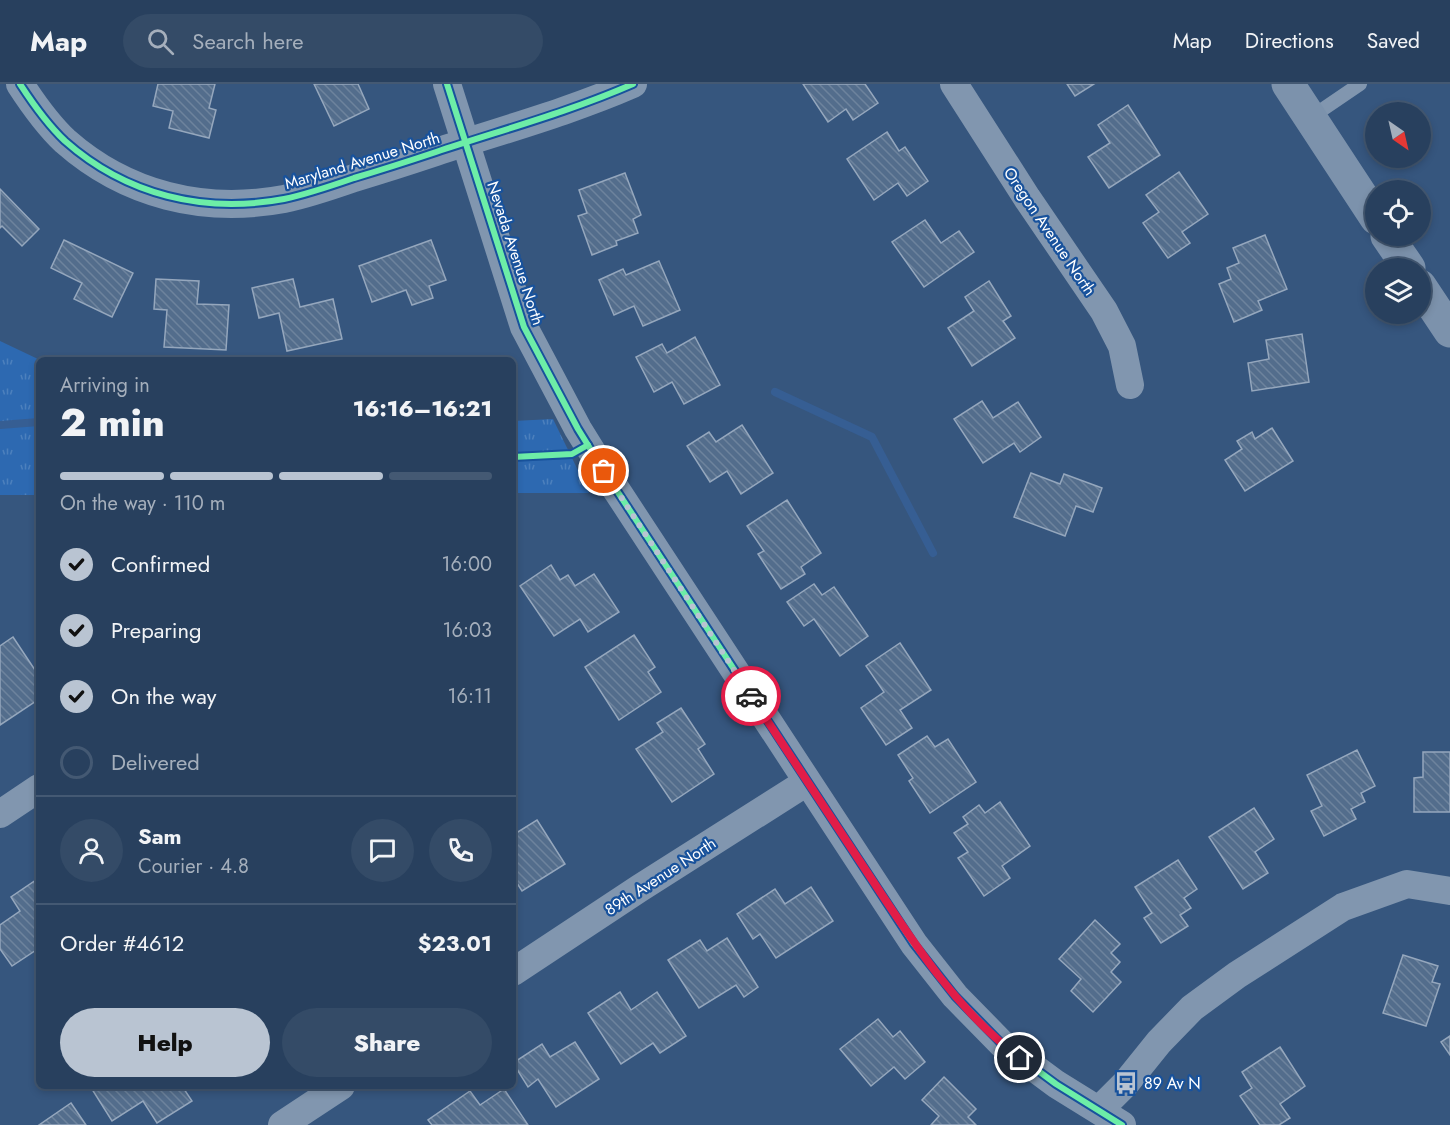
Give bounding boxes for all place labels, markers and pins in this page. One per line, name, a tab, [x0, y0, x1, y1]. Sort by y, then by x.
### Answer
pin	[578, 445, 629, 496]
pin	[994, 1032, 1045, 1083]
bus stop icon: 89 Av N	[1113, 1070, 1139, 1096]
place label: 89 Av N	[1144, 1072, 1201, 1095]

